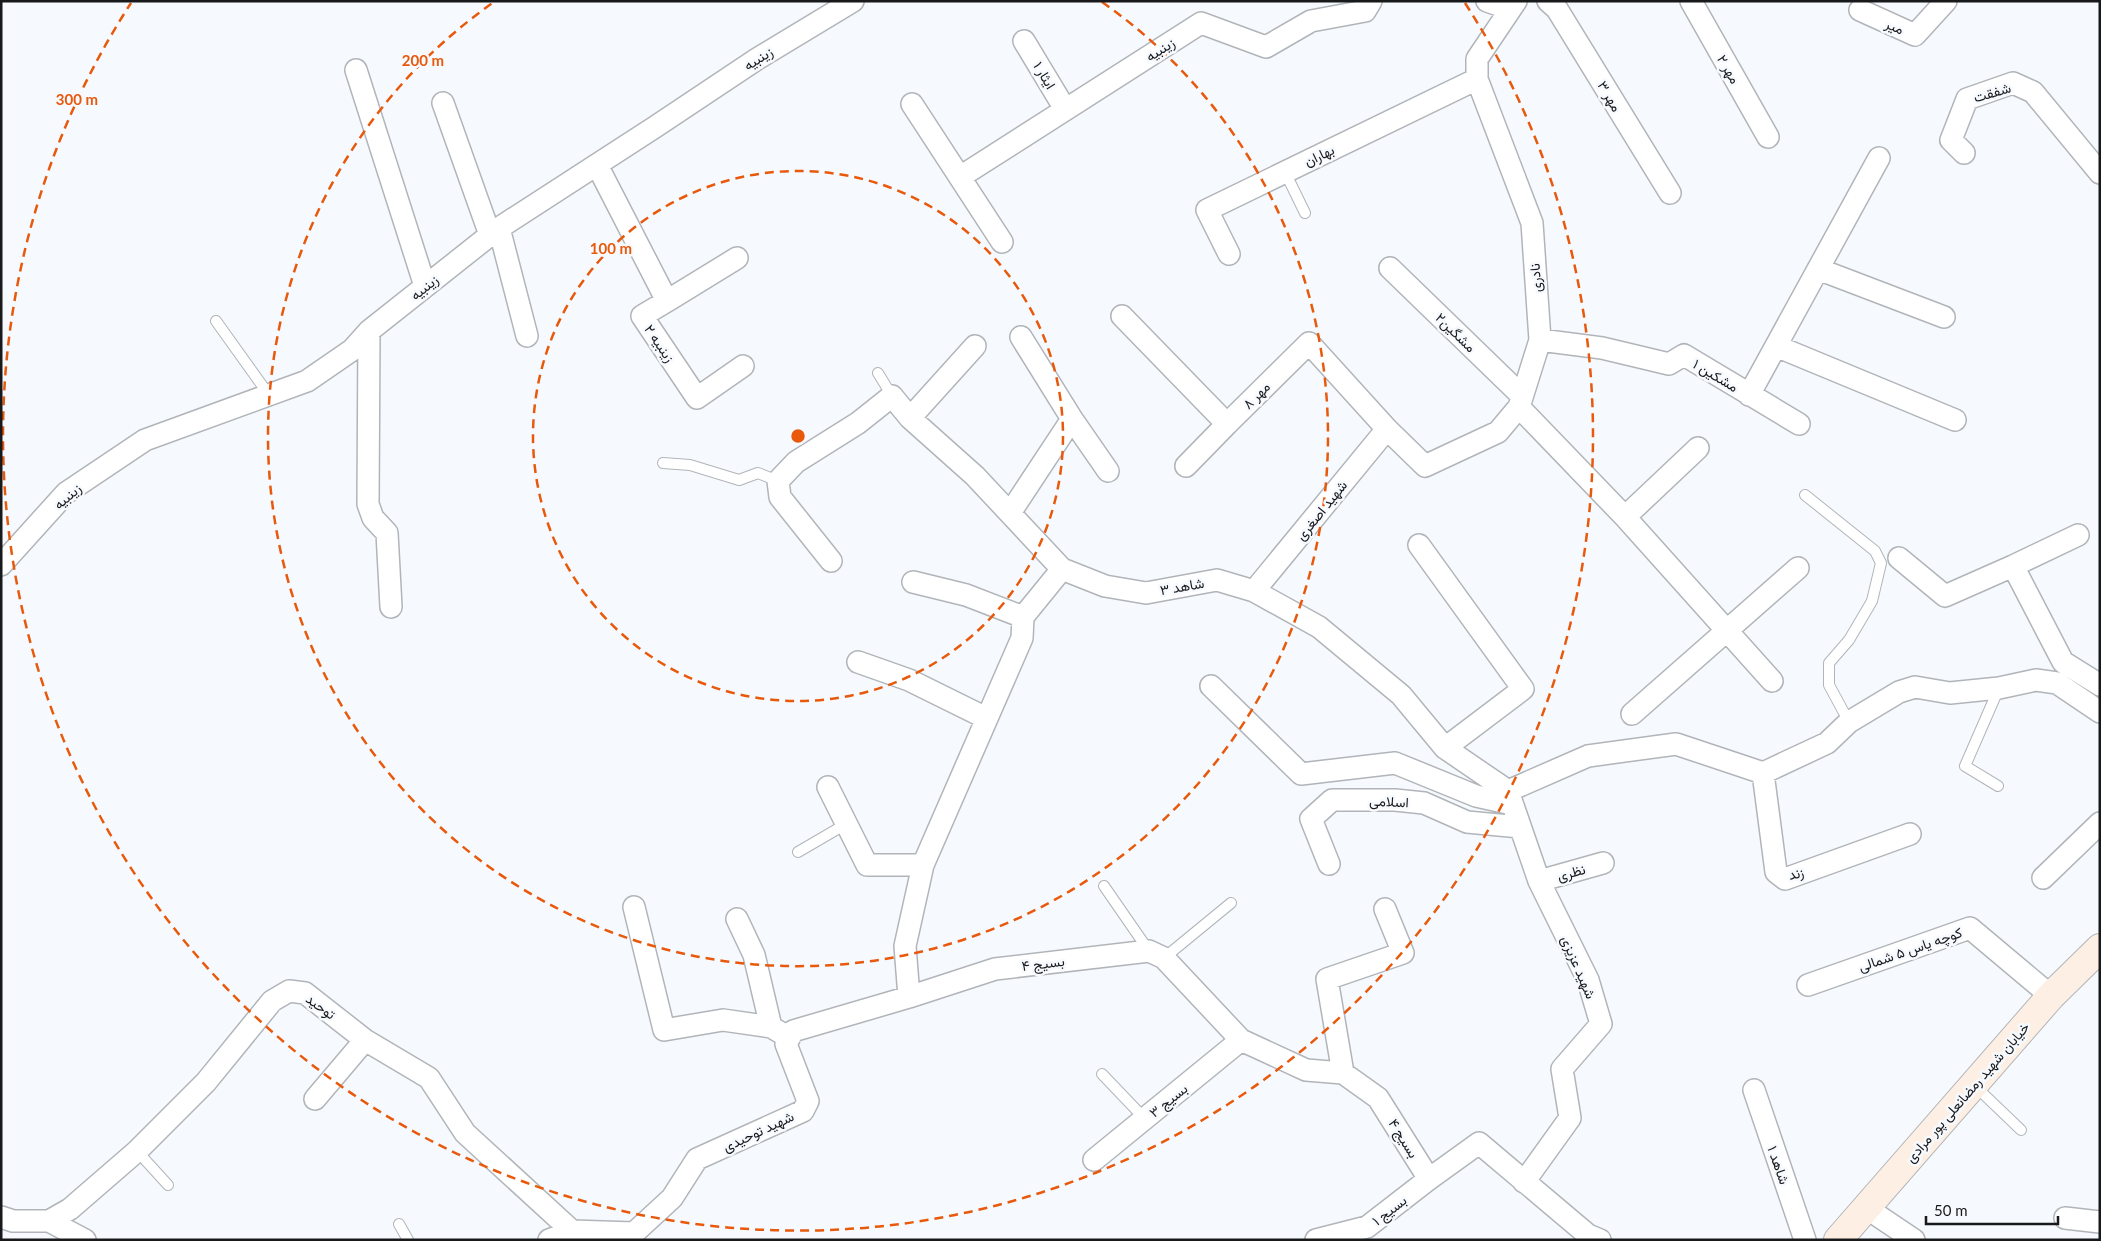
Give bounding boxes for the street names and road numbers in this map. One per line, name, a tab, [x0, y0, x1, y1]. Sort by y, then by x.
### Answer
street label: میر	[1882, 14, 1907, 38]
street label: زینبیه	[1142, 33, 1178, 65]
street label: زینبیه	[740, 42, 776, 74]
street label: مهر ۲	[1713, 51, 1744, 87]
street label: ایثار ۱	[1029, 58, 1060, 92]
street label: مهر ۳	[1593, 78, 1626, 115]
street label: شفقت	[1971, 79, 2013, 105]
street label: بهاران	[1301, 140, 1337, 170]
street label: نادری	[1526, 263, 1545, 293]
street label: زینبیه	[407, 270, 442, 304]
street label: مشگین۲	[1432, 309, 1480, 356]
street label: زینبیه ۲	[640, 321, 679, 366]
street label: مشکین ۱	[1690, 355, 1742, 396]
street label: مهر ۸	[1239, 378, 1274, 413]
street label: شهید اصغری	[1292, 477, 1351, 544]
street label: زینبیه	[50, 479, 85, 513]
street label: شاهد ۳	[1159, 574, 1205, 598]
street label: اسلامی	[1369, 791, 1409, 812]
street label: نظری	[1555, 860, 1587, 885]
street label: زند	[1787, 863, 1806, 884]
street label: کوچه یاس ۵ شمالی	[1856, 923, 1965, 977]
street label: شهید عزیزی	[1557, 933, 1600, 1002]
street label: بسیج ۴	[1021, 952, 1066, 977]
street label: توحید	[302, 990, 339, 1023]
street label: خیابان شهید رمضانعلی پور مرادی	[1901, 1018, 2034, 1167]
street label: بسیج ۳	[1145, 1079, 1192, 1123]
street label: شهید توحیدی	[720, 1107, 797, 1156]
street label: بسیج ۴	[1383, 1115, 1423, 1162]
street label: شاهد ۱	[1765, 1144, 1793, 1186]
street label: بسیج ۱	[1368, 1191, 1411, 1231]

